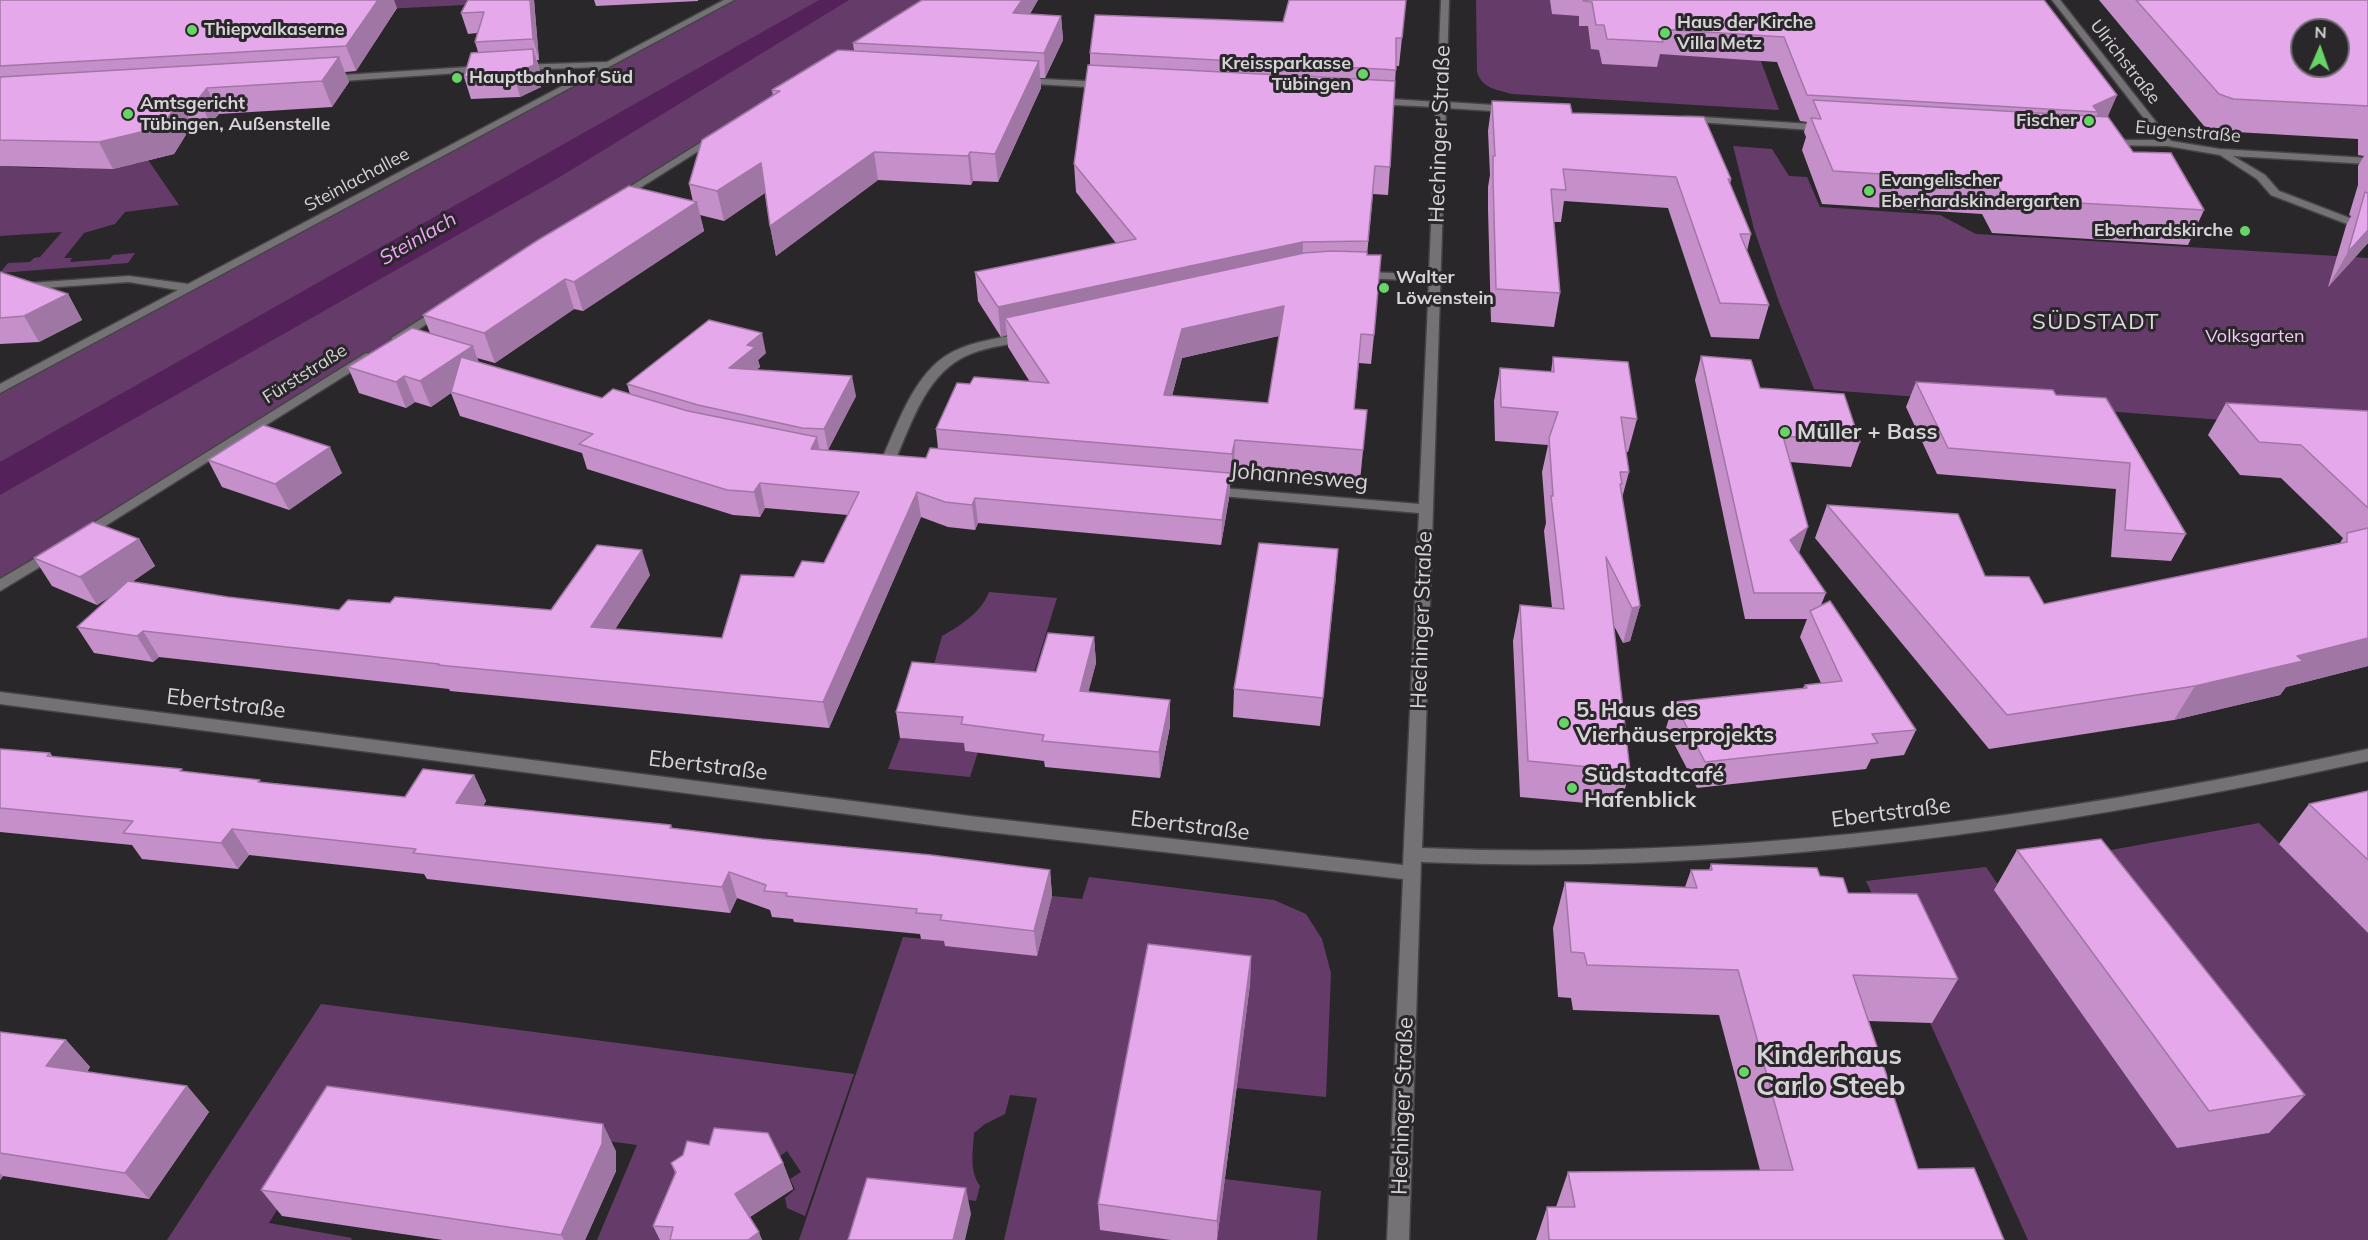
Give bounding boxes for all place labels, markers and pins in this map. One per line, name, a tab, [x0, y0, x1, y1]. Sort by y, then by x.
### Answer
place label: Haus der Kirche Villa Metz	[1677, 12, 1813, 54]
place label: Thiepvalkaserne	[204, 19, 345, 41]
marker: Thiepvalkaserne	[185, 23, 199, 37]
marker: Haus der Kirche Villa Metz	[1658, 26, 1672, 40]
place label: Kreissparkasse Tübingen	[1221, 53, 1351, 96]
place label: Hauptbahnhof Süd	[469, 67, 633, 89]
marker: Kreissparkasse Tübingen	[1356, 67, 1370, 81]
marker: Hauptbahnhof Süd	[450, 71, 464, 85]
place label: Amtsgericht Tübingen, Außenstelle	[140, 93, 330, 136]
marker: Amtsgericht Tübingen, Außenstelle	[121, 107, 135, 121]
place label: Fischer	[2016, 110, 2077, 132]
marker: Fischer	[2082, 114, 2096, 128]
place label: Evangelischer Eberhardskindergarten	[1881, 170, 2080, 213]
marker: Evangelischer Eberhardskindergarten	[1862, 184, 1876, 198]
place label: Eberhardskirche	[2094, 220, 2233, 242]
marker: Eberhardskirche	[2238, 224, 2252, 238]
place label: Walter Löwenstein	[1396, 267, 1494, 310]
marker: Walter Löwenstein	[1377, 281, 1391, 295]
place label: Müller + Bass	[1797, 419, 1938, 445]
marker: Müller + Bass	[1778, 425, 1792, 439]
place label: 5. Haus des Vierhäuserprojekts	[1576, 697, 1774, 748]
marker: 5. Haus des Vierhäuserprojekts	[1557, 716, 1571, 730]
place label: Südstadtcafé Hafenblick	[1584, 762, 1724, 813]
marker: Südstadtcafé Hafenblick	[1565, 781, 1579, 795]
place label: Kinderhaus Carlo Steeb	[1756, 1040, 1905, 1103]
marker: Kinderhaus Carlo Steeb	[1737, 1065, 1751, 1079]

